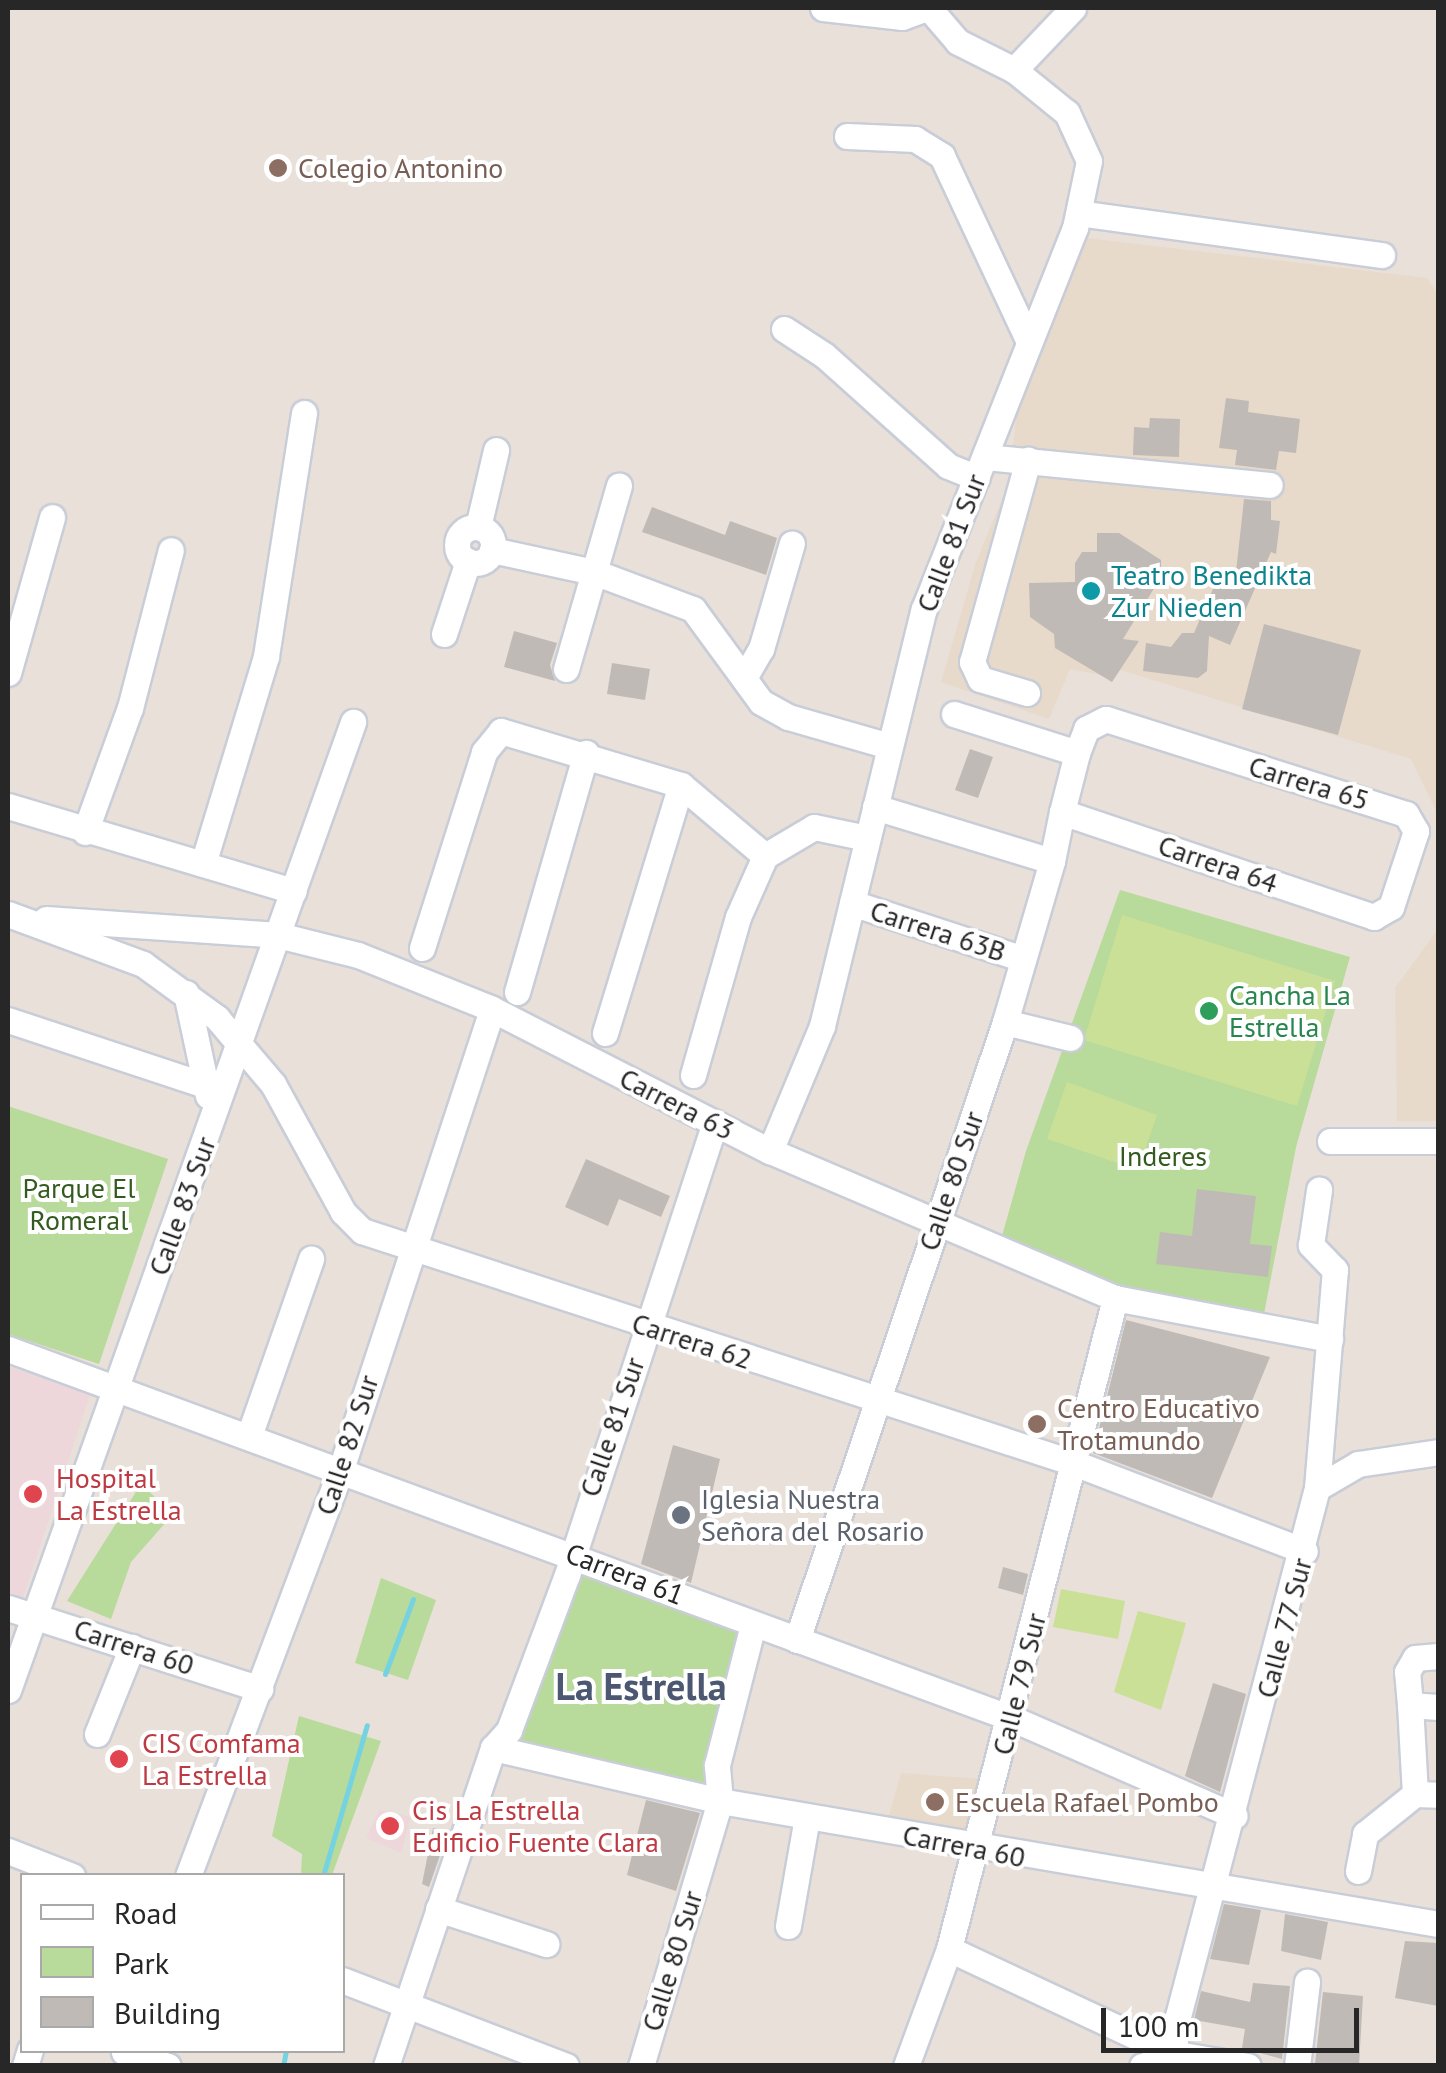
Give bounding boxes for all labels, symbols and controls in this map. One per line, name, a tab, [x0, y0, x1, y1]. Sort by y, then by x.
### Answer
place label: Colegio Antonino	[298, 151, 504, 185]
marker: Colegio Antonino	[267, 157, 289, 179]
street label: Calle 81 Sur	[909, 469, 993, 617]
place label: Teatro Benedikta Zur Nieden	[1111, 558, 1312, 624]
marker: Teatro Benedikta Zur Nieden	[1080, 580, 1102, 602]
street label: Carrera 65	[1245, 749, 1373, 817]
street label: Carrera 64	[1154, 828, 1282, 900]
street label: Carrera 63B	[866, 893, 1010, 969]
place label: Cancha La Estrella	[1229, 978, 1351, 1044]
marker: Cancha La Estrella	[1198, 1000, 1220, 1022]
street label: Carrera 63	[614, 1061, 740, 1147]
street label: Calle 80 Sur	[912, 1107, 990, 1255]
street label: Calle 83 Sur	[141, 1132, 223, 1280]
park label: Inderes	[1119, 1139, 1207, 1173]
park label: Parque El Romeral	[22, 1171, 136, 1237]
street label: Carrera 62	[628, 1306, 756, 1376]
street label: Calle 81 Sur	[573, 1353, 651, 1501]
street label: Calle 82 Sur	[309, 1371, 385, 1519]
place label: Centro Educativo Trotamundo	[1057, 1391, 1260, 1457]
marker: Centro Educativo Trotamundo	[1026, 1413, 1048, 1435]
place label: Hospital La Estrella	[56, 1461, 182, 1527]
marker: Hospital La Estrella	[20, 1481, 46, 1507]
place label: Iglesia Nuestra Señora del Rosario	[701, 1482, 924, 1548]
marker: Iglesia Nuestra Señora del Rosario	[670, 1504, 692, 1526]
street label: Carrera 61	[561, 1536, 689, 1612]
street label: Calle 77 Sur	[1249, 1554, 1319, 1702]
street label: Calle 79 Sur	[985, 1610, 1053, 1758]
street label: Carrera 60	[70, 1612, 198, 1682]
district label: La Estrella	[556, 1663, 726, 1709]
place label: CIS Comfama La Estrella	[142, 1726, 301, 1792]
marker: CIS Comfama La Estrella	[106, 1746, 132, 1772]
place label: Escuela Rafael Pombo	[955, 1785, 1219, 1819]
marker: Escuela Rafael Pombo	[924, 1791, 946, 1813]
place label: Cis La Estrella Edificio Fuente Clara	[412, 1793, 659, 1859]
marker: Cis La Estrella Edificio Fuente Clara	[377, 1813, 403, 1839]
street label: Carrera 60	[900, 1818, 1028, 1874]
legend	[20, 1873, 345, 2053]
street label: Calle 80 Sur	[635, 1887, 709, 2035]
text: Road	[114, 1893, 178, 1932]
text: Park	[114, 1943, 169, 1982]
scale bar	[1106, 1988, 1364, 2050]
text: Building	[114, 1993, 221, 2032]
text: 100 m	[1118, 2006, 1199, 2045]

